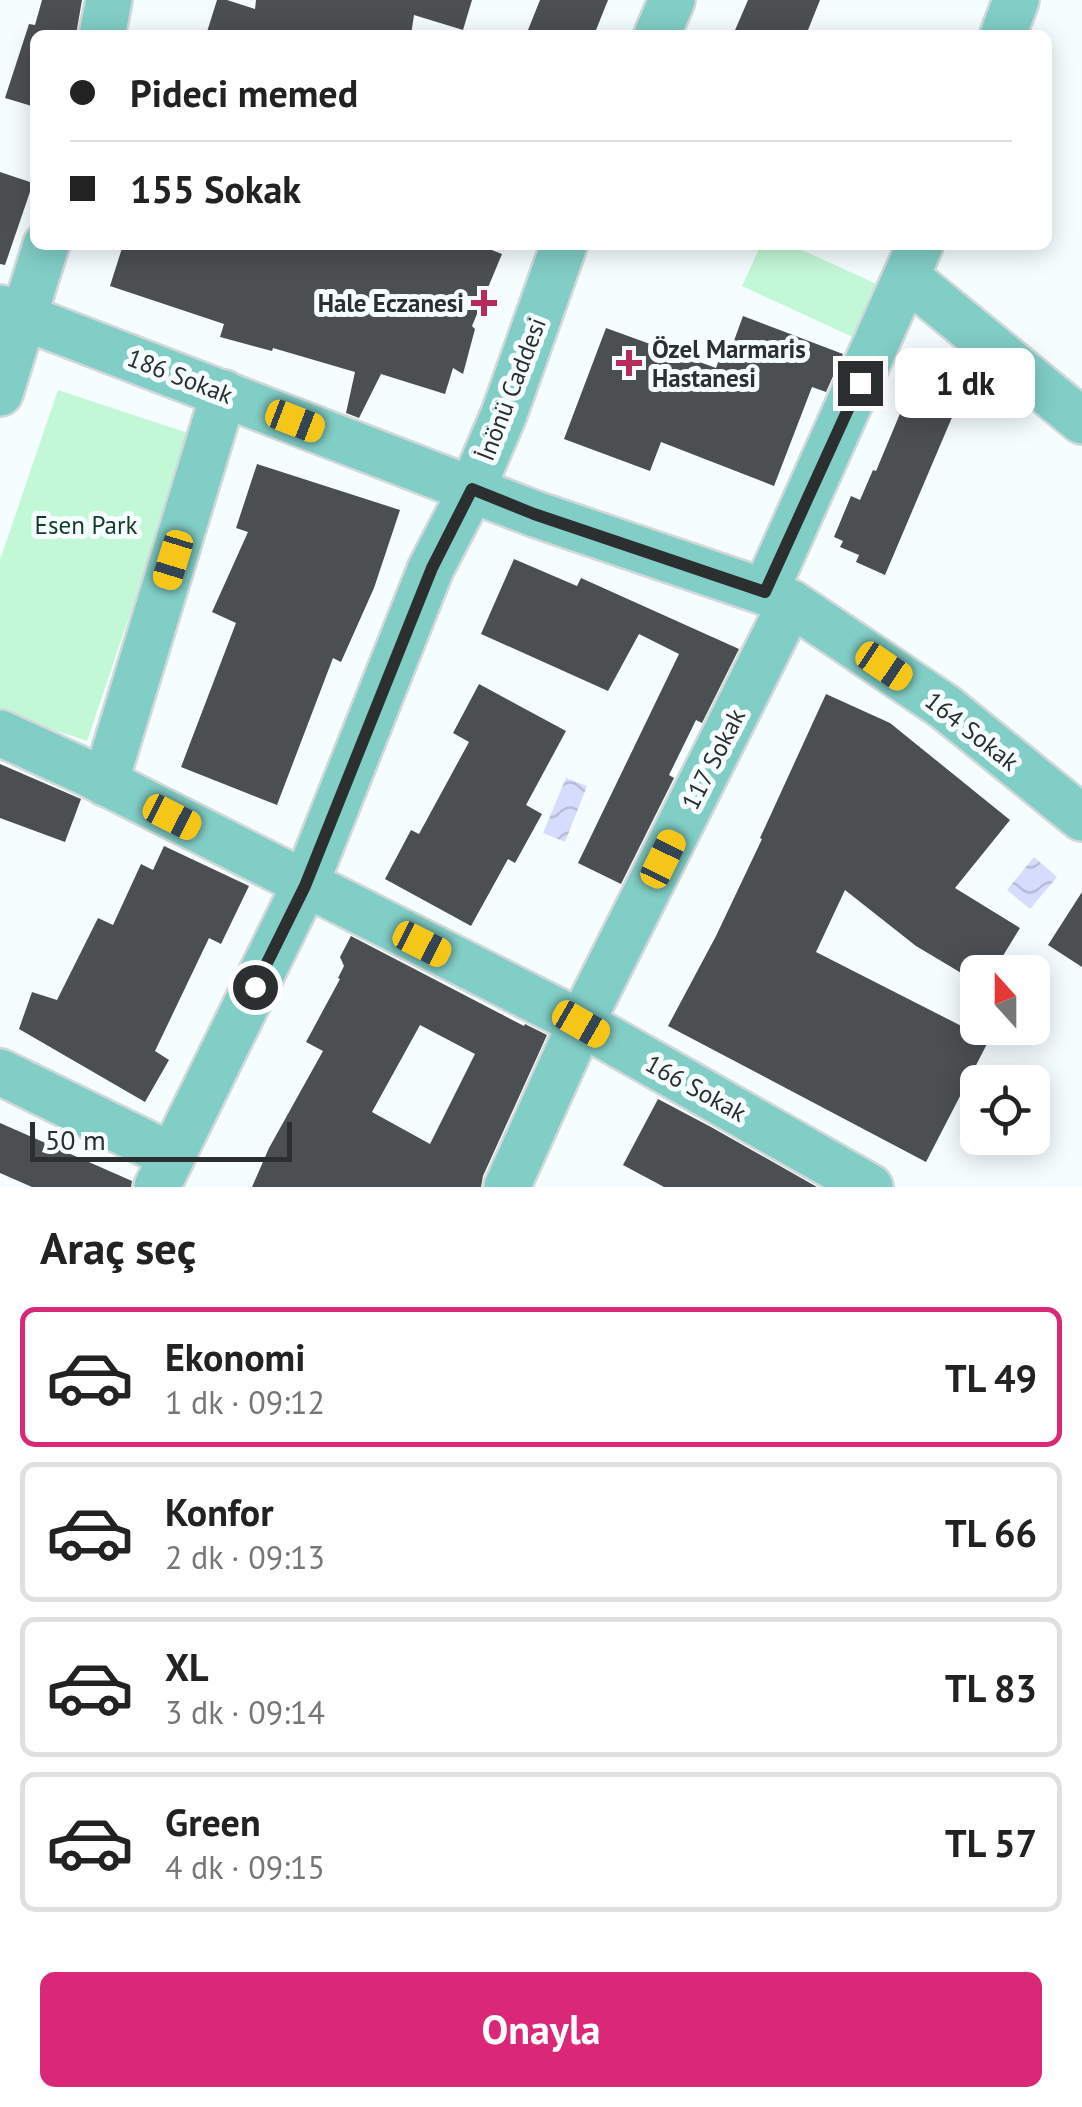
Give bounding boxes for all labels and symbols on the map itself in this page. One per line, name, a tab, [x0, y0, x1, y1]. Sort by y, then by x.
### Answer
place label: Hale Eczanesi	[318, 287, 464, 319]
marker: Hale Eczanesi	[473, 292, 495, 314]
street label: İnönü Caddesi	[469, 313, 553, 465]
place label: Özel Marmaris Hastanesi	[652, 333, 806, 394]
street label: 186 Sokak	[123, 341, 237, 411]
callout: 1 dk	[895, 348, 1035, 418]
marker: Özel Marmaris Hastanesi	[616, 350, 642, 376]
route end	[838, 361, 883, 406]
car	[262, 396, 328, 446]
park label: Esen Park	[35, 509, 137, 541]
car	[150, 527, 196, 593]
car	[851, 637, 917, 695]
street label: 164 Sokak	[919, 684, 1025, 778]
street label: 117 Sokak	[674, 703, 752, 815]
car	[138, 790, 206, 844]
car	[636, 825, 690, 893]
car	[388, 917, 456, 971]
north arrow	[960, 955, 1050, 1045]
route start	[233, 965, 278, 1010]
car	[548, 996, 614, 1052]
street label: 166 Sokak	[640, 1047, 752, 1129]
scale bar	[30, 1117, 292, 1162]

